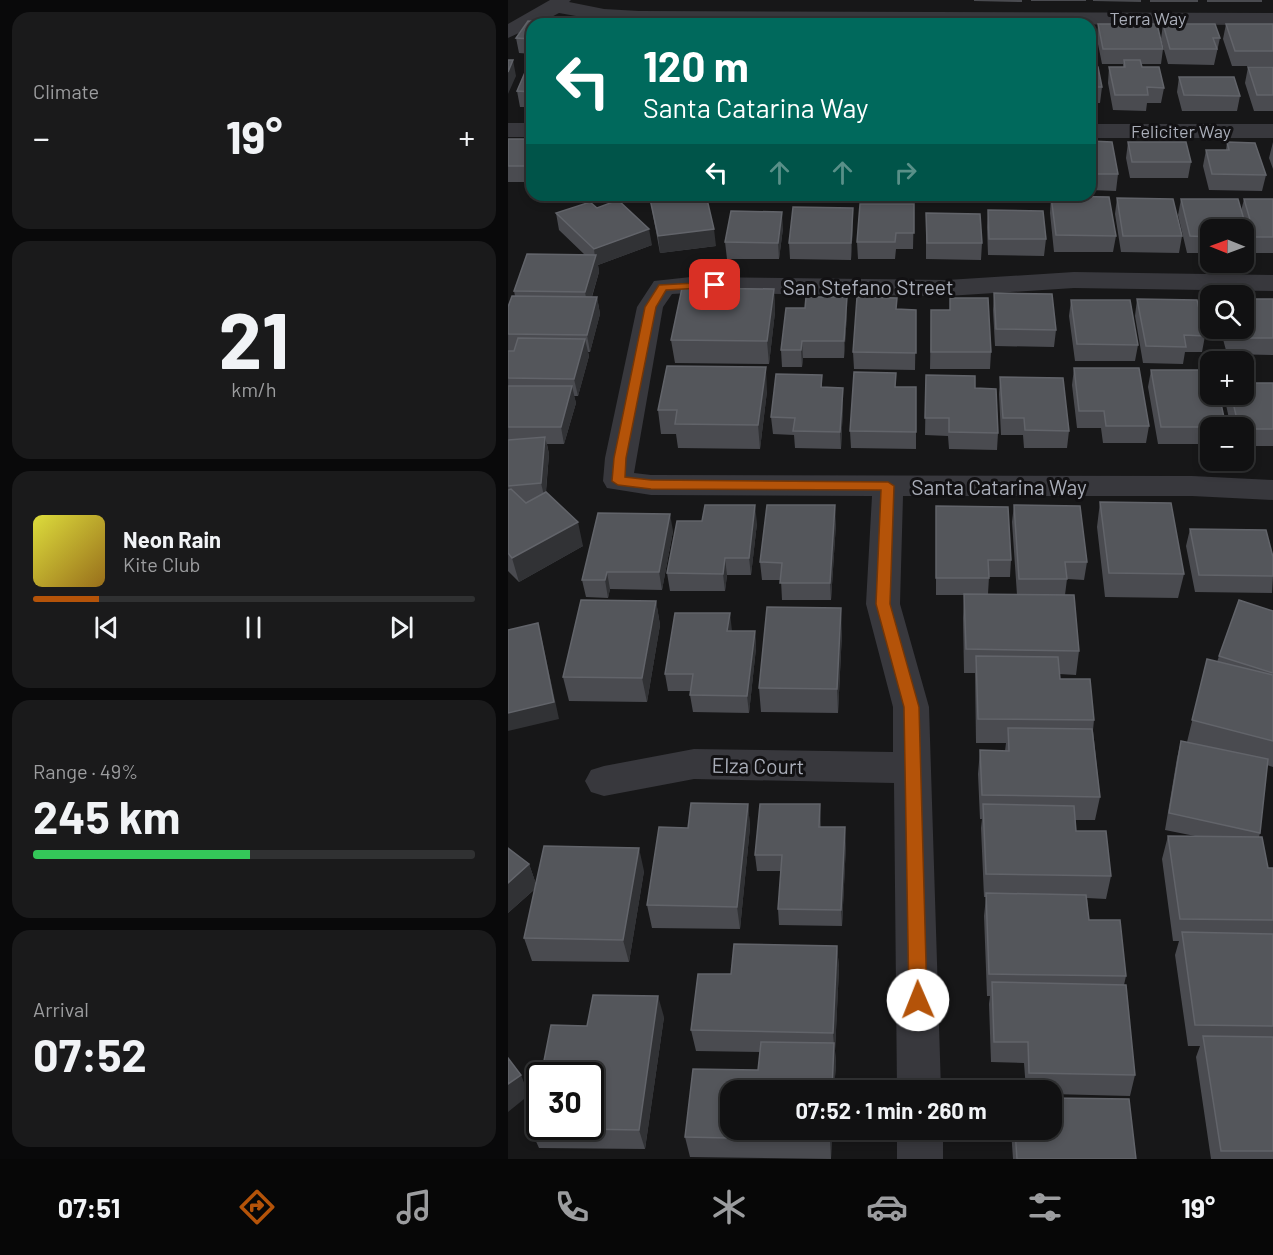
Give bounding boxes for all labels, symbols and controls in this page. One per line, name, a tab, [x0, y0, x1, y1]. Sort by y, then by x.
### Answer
street label: Terra Way	[1110, 7, 1186, 29]
text: 120 m	[643, 40, 749, 90]
icon: left	[544, 42, 622, 120]
text: Climate	[33, 79, 99, 103]
text: Santa Catarina Way	[643, 91, 869, 123]
text: 19°	[226, 109, 282, 163]
text: −	[33, 117, 50, 157]
text: +	[459, 117, 475, 157]
street label: Feliciter Way	[1131, 120, 1231, 142]
icon: left	[700, 156, 733, 189]
icon: ahead	[763, 156, 796, 189]
icon: ahead	[826, 156, 859, 189]
icon: right	[889, 156, 922, 189]
north arrow	[1200, 219, 1254, 273]
map controls	[1200, 219, 1254, 471]
pin	[689, 259, 740, 310]
icon: arrive	[698, 268, 731, 301]
street label: San Stefano Street	[782, 274, 954, 299]
button: search	[1200, 285, 1254, 339]
text: 21	[219, 291, 289, 385]
button: +	[1200, 351, 1254, 405]
text: km/h	[231, 377, 277, 401]
button: −	[1200, 417, 1254, 471]
street label: Santa Catarina Way	[911, 474, 1087, 499]
text: Neon Rain	[123, 526, 221, 552]
text: Kite Club	[123, 552, 200, 576]
icon: previous	[90, 611, 123, 644]
icon: pause	[237, 611, 270, 644]
icon: next	[385, 611, 418, 644]
street label: Elza Court	[711, 752, 805, 778]
text: Range · 49%	[33, 759, 138, 783]
text: 245 km	[33, 789, 180, 843]
position arrow	[886, 968, 950, 1032]
text: Arrival	[33, 997, 89, 1021]
text: 07:52	[33, 1027, 147, 1081]
speed limit sign: 30	[526, 1062, 604, 1140]
text: 07:52 · 1 min · 260 m	[795, 1097, 987, 1123]
icon: directions	[236, 1186, 278, 1228]
icon: music	[393, 1186, 435, 1228]
icon: phone	[551, 1186, 593, 1228]
icon: climate	[708, 1186, 750, 1228]
icon: car	[866, 1186, 908, 1228]
icon: filters	[1024, 1186, 1066, 1228]
text: 07:51	[58, 1191, 120, 1223]
text: 19°	[1181, 1191, 1215, 1223]

